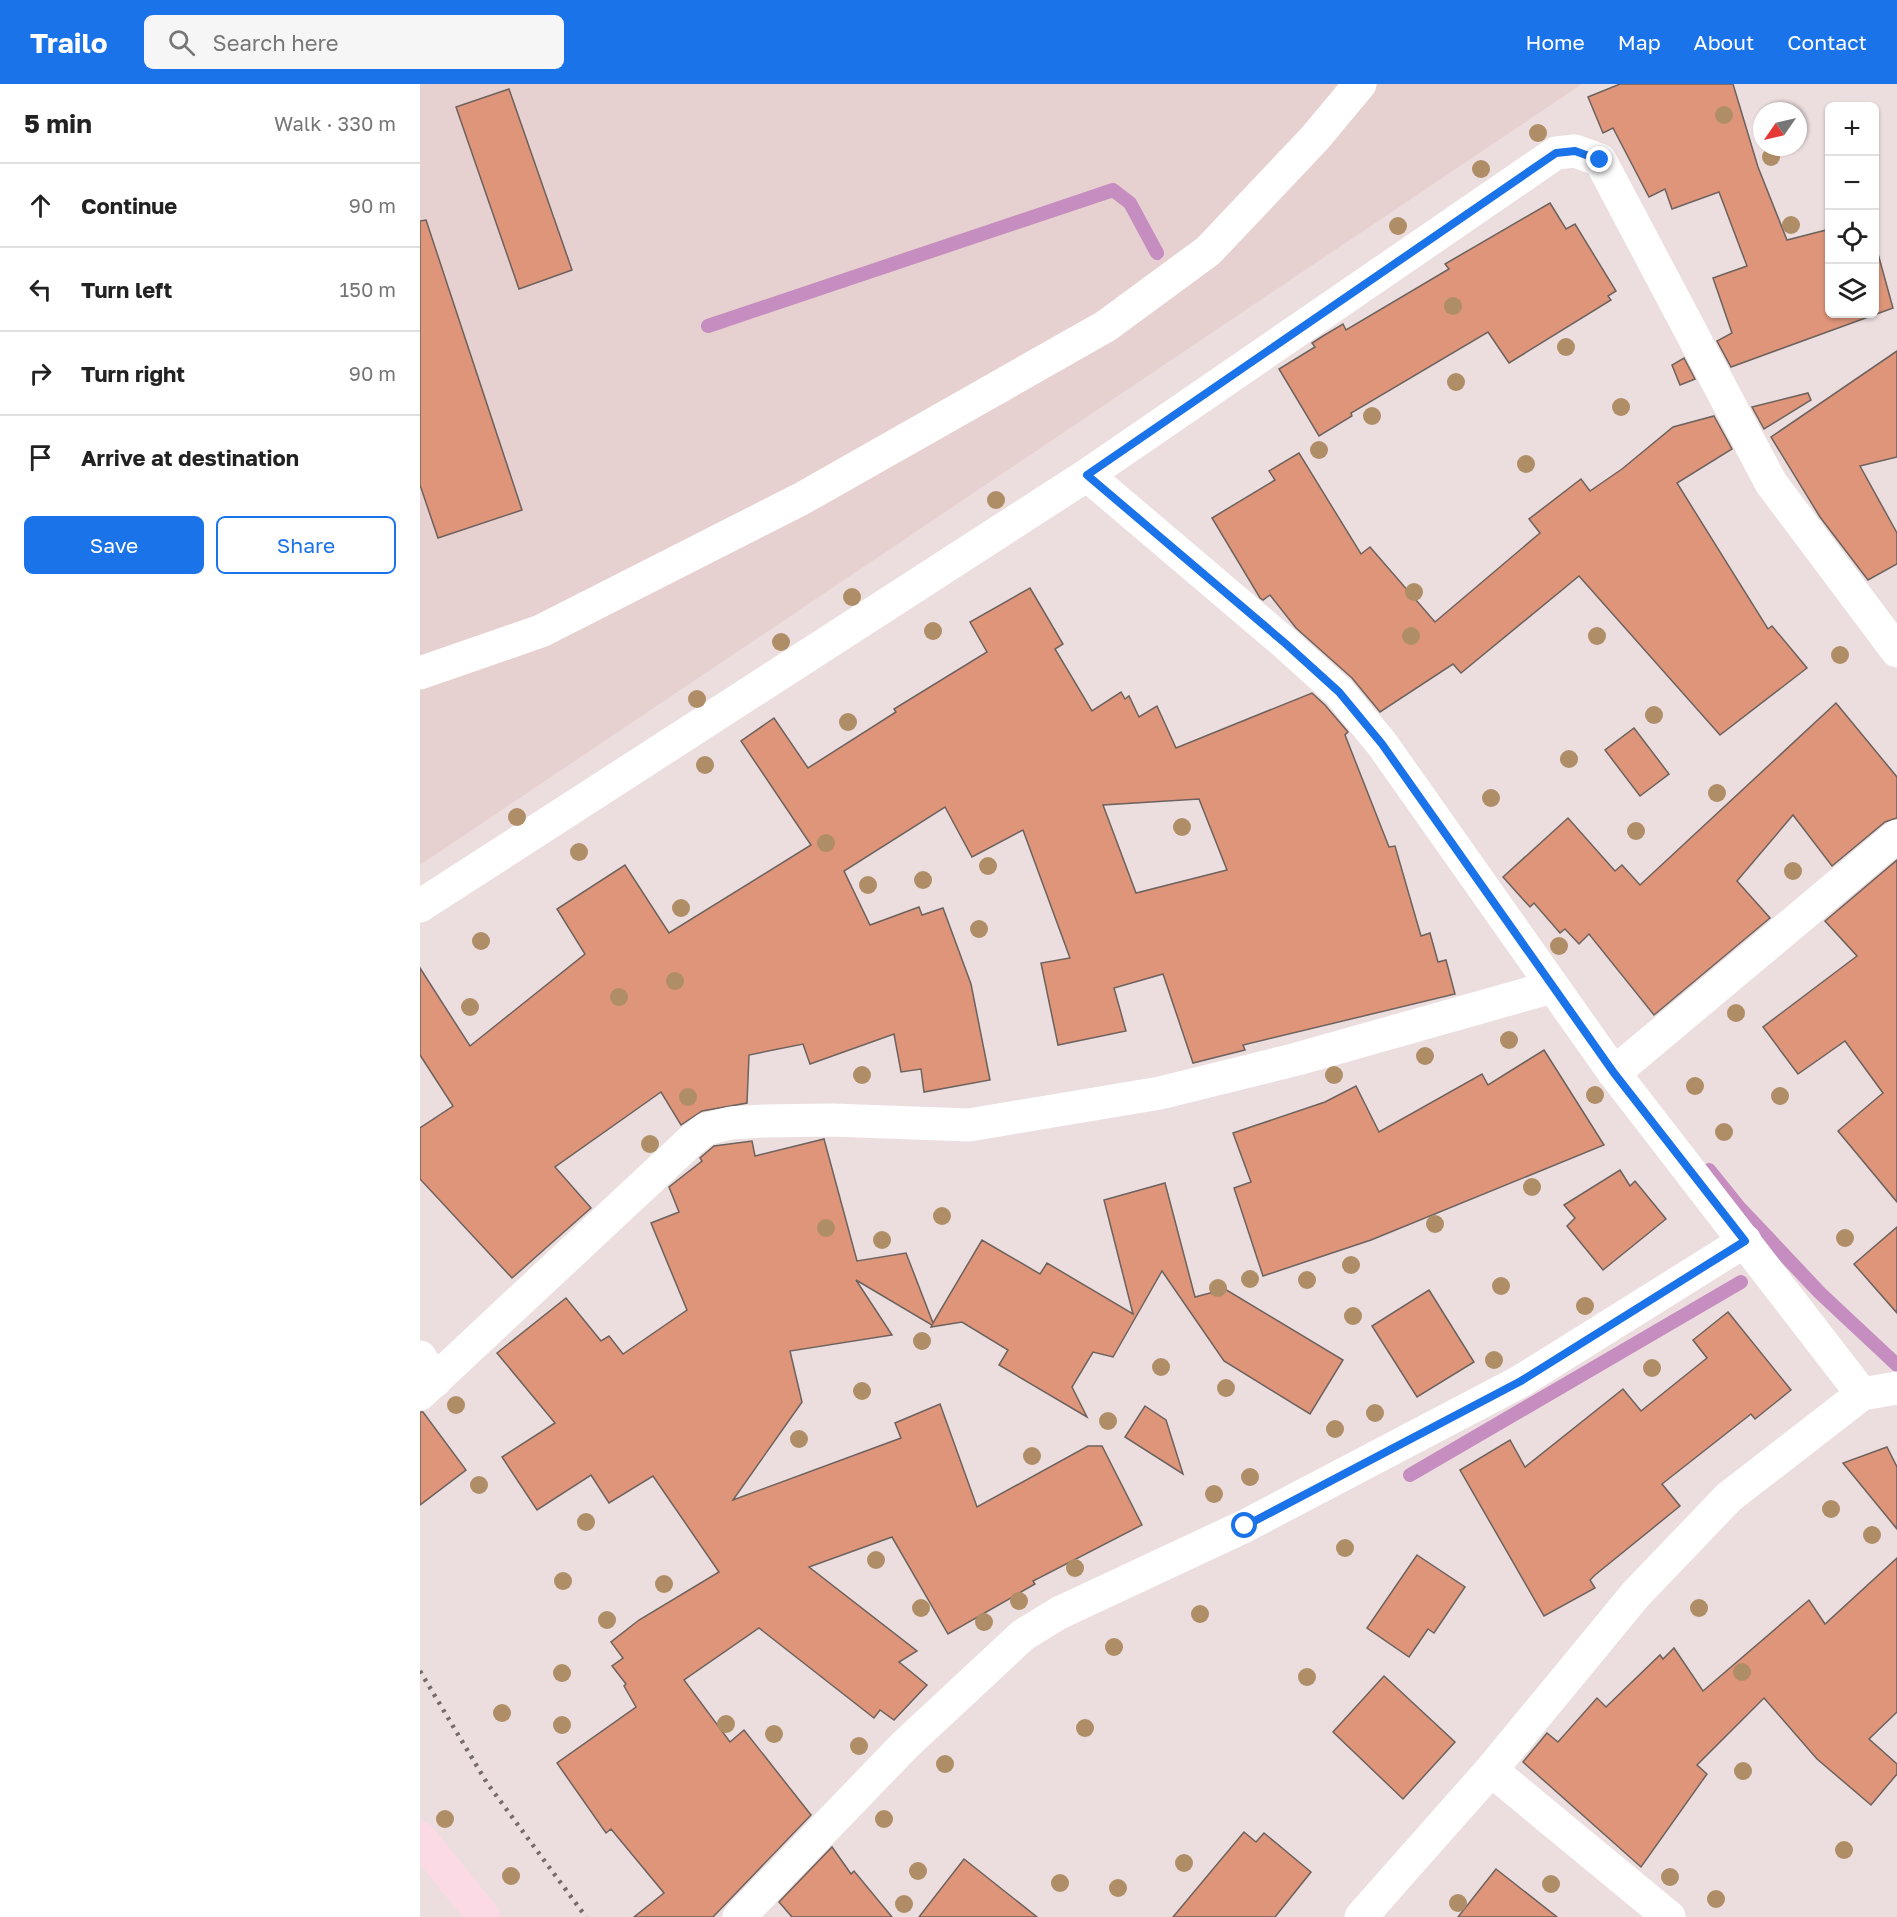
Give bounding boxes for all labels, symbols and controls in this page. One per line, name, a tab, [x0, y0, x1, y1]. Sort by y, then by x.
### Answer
search box	[144, 15, 564, 69]
text: Trailo	[30, 26, 108, 59]
icon: search	[165, 26, 198, 59]
text: Search here	[213, 29, 339, 56]
text: Home	[1525, 29, 1585, 55]
text: Map	[1618, 29, 1661, 55]
text: About	[1694, 29, 1754, 55]
text: Contact	[1787, 29, 1867, 55]
north arrow	[1753, 102, 1807, 156]
map controls	[1825, 102, 1879, 318]
button: +	[1825, 102, 1879, 156]
text: 5 min	[24, 108, 92, 139]
text: Walk · 330 m	[274, 111, 396, 135]
route end	[1586, 146, 1612, 172]
button: −	[1825, 156, 1879, 210]
icon: ahead	[24, 189, 57, 222]
text: Continue	[81, 192, 177, 219]
text: 90 m	[349, 193, 396, 217]
button: locate	[1825, 210, 1879, 264]
button: layers	[1825, 264, 1879, 318]
icon: left	[24, 273, 57, 306]
text: Turn left	[81, 276, 172, 303]
text: 150 m	[340, 277, 396, 301]
icon: right	[24, 357, 57, 390]
text: Turn right	[81, 360, 185, 387]
text: 90 m	[349, 361, 396, 385]
icon: arrive	[24, 441, 57, 474]
text: Arrive at destination	[81, 444, 299, 471]
button: Save	[24, 516, 204, 574]
button: Share	[216, 516, 396, 574]
route start	[1231, 1512, 1257, 1538]

